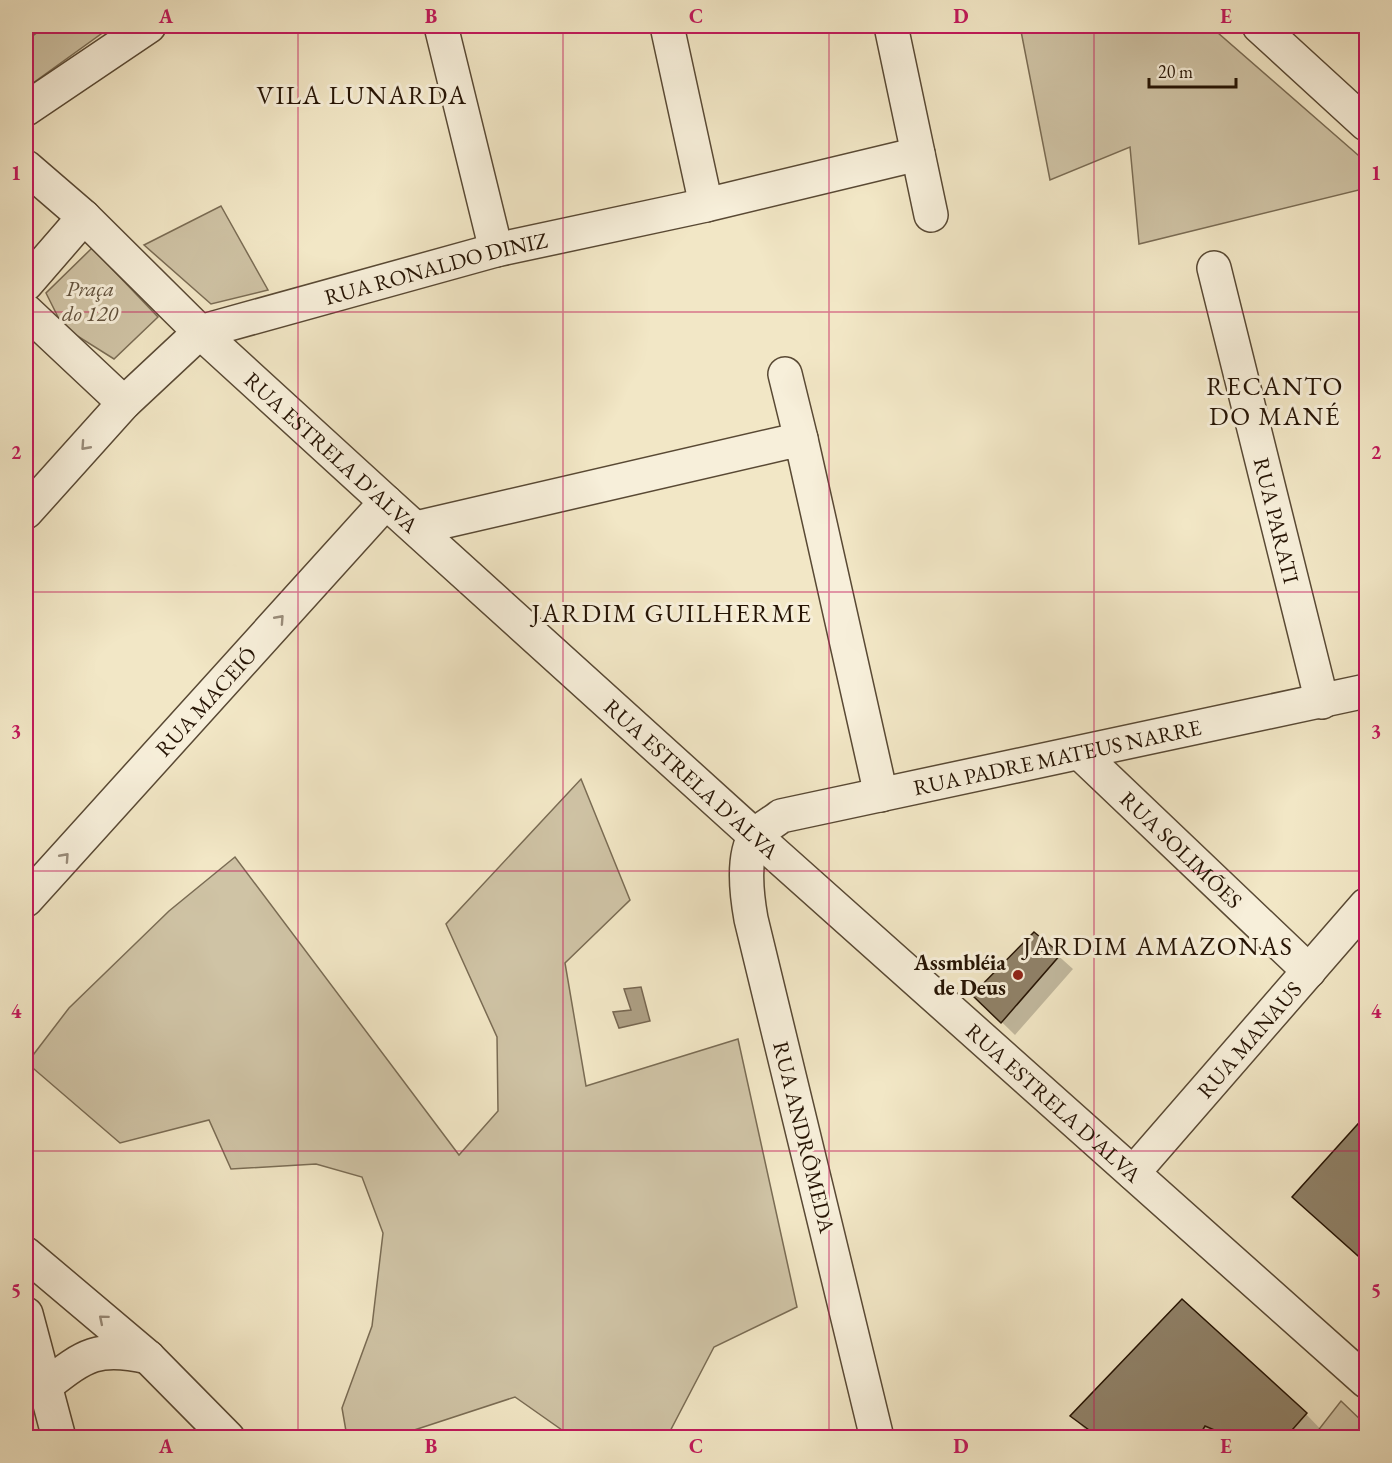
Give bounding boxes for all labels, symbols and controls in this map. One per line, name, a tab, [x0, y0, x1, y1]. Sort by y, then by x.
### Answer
text: A	[158, 3, 174, 29]
text: B	[425, 3, 437, 29]
text: C	[689, 3, 703, 29]
text: D	[953, 3, 969, 29]
text: E	[1220, 3, 1232, 29]
scale bar	[1149, 51, 1236, 89]
text: 20 m	[1158, 60, 1193, 83]
district label: VILA LUNARDA	[257, 78, 468, 112]
text: 1	[11, 160, 21, 186]
text: 1	[1371, 160, 1381, 186]
street label: RUA RONALDO DINIZ	[321, 225, 550, 311]
park label: Praça do 120	[62, 274, 119, 328]
street label: RUA ESTRELA D'ALVA	[238, 365, 425, 539]
district label: RECANTO DO MANÉ	[1206, 369, 1344, 433]
text: 2	[11, 439, 22, 465]
text: 2	[1371, 439, 1382, 465]
one-way arrow	[81, 440, 92, 450]
street label: RUA PARATI	[1247, 454, 1307, 587]
district label: JARDIM GUILHERME	[530, 596, 812, 630]
one-way arrow	[273, 615, 284, 626]
street label: RUA MACEIÓ	[149, 640, 263, 762]
street label: RUA ESTRELA D'ALVA	[598, 692, 786, 866]
street label: RUA PADRE MATEUS NARRE	[911, 712, 1204, 802]
text: 3	[11, 718, 21, 744]
text: 3	[1371, 718, 1381, 744]
street label: RUA SOLIMÕES	[1114, 784, 1249, 915]
one-way arrow	[58, 853, 69, 864]
district label: JARDIM AMAZONAS	[1021, 929, 1293, 963]
place label: Assmbléia de Deus	[913, 948, 1006, 1002]
marker: Assmbléia de Deus	[1011, 968, 1025, 982]
street label: RUA MANAUS	[1190, 975, 1308, 1104]
text: 4	[11, 998, 22, 1024]
text: 4	[1371, 998, 1382, 1024]
street label: RUA ESTRELA D'ALVA	[960, 1017, 1148, 1189]
street label: RUA ANDRÔMEDA	[766, 1038, 842, 1237]
text: 5	[11, 1277, 21, 1303]
text: 5	[1371, 1277, 1381, 1303]
one-way arrow	[99, 1316, 110, 1327]
text: A	[158, 1433, 174, 1459]
text: B	[425, 1433, 437, 1459]
text: C	[689, 1433, 703, 1459]
text: D	[953, 1433, 969, 1459]
text: E	[1220, 1433, 1232, 1459]

